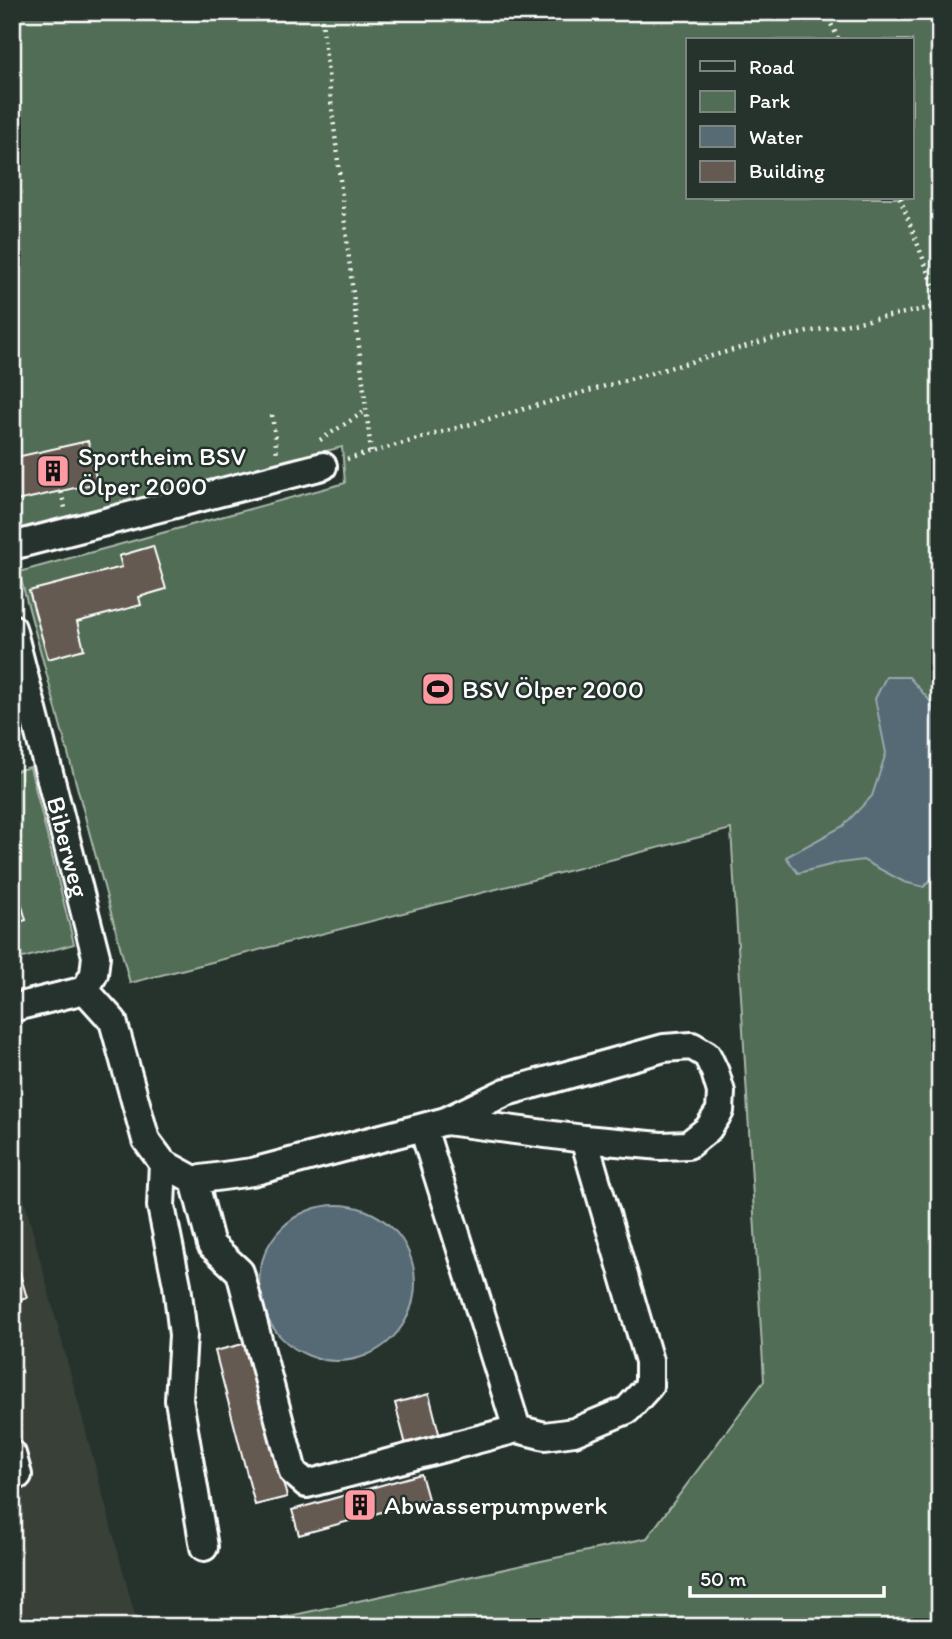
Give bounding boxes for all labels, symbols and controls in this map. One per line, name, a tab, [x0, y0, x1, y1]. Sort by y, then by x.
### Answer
legend	[686, 38, 914, 200]
text: Road	[749, 54, 795, 79]
text: Park	[749, 88, 791, 113]
text: Water	[749, 124, 803, 149]
text: Building	[749, 158, 825, 183]
place label: Sportheim BSV Ölper 2000	[78, 440, 246, 502]
building icon: Sportheim BSV Ölper 2000	[34, 452, 72, 490]
sports icon: BSV Ölper 2000	[419, 670, 457, 708]
place label: BSV Ölper 2000	[462, 673, 644, 705]
street label: Biberweg	[40, 793, 96, 901]
building icon: Abwasserpumpwerk	[341, 1486, 379, 1524]
place label: Abwasserpumpwerk	[384, 1489, 607, 1521]
scale bar	[690, 1555, 884, 1599]
text: 50 m	[700, 1566, 747, 1591]

